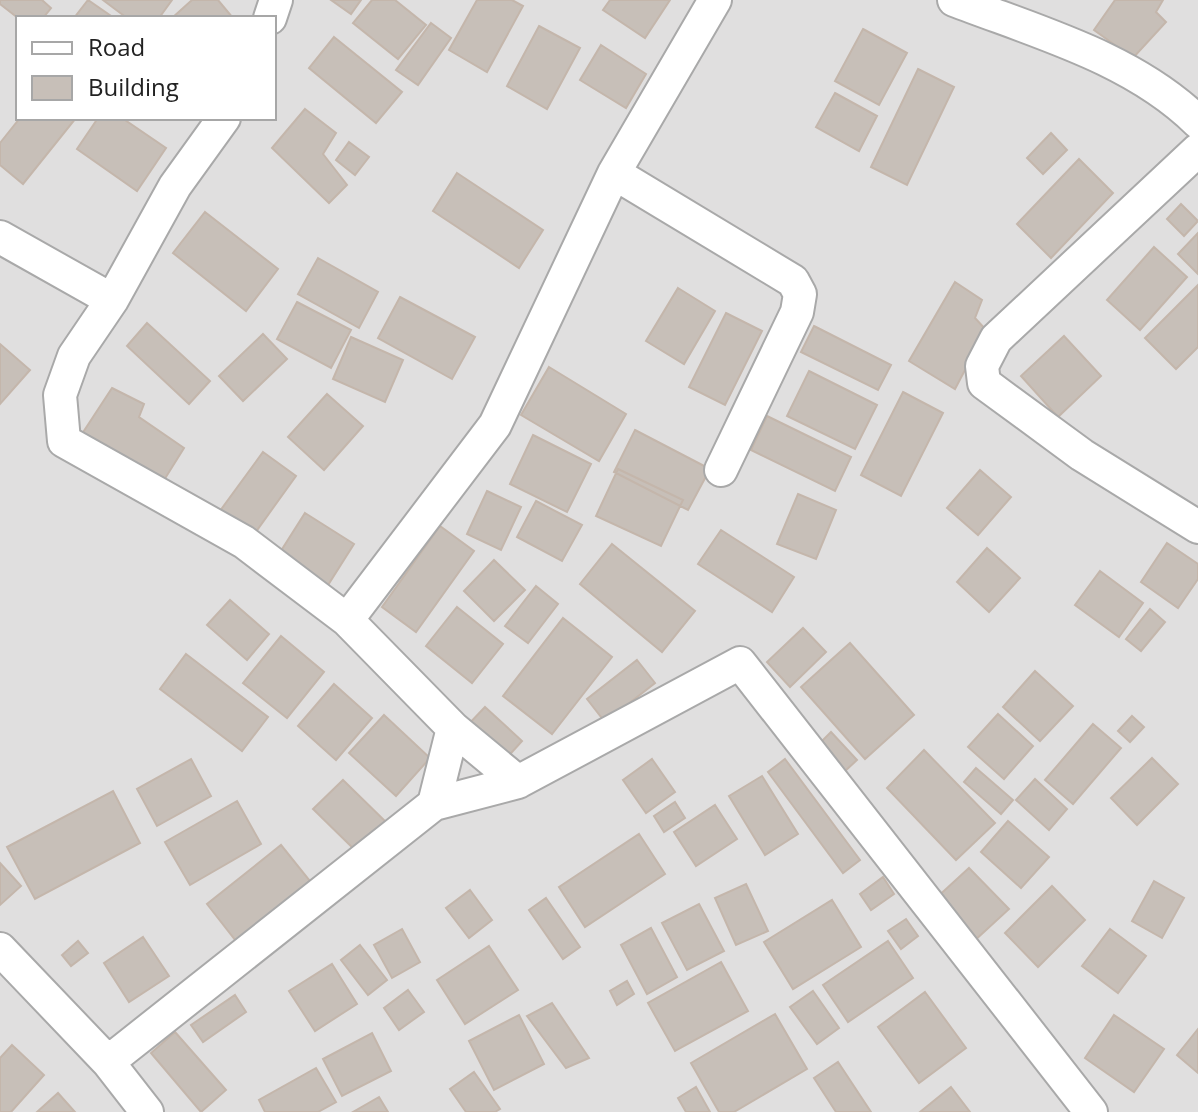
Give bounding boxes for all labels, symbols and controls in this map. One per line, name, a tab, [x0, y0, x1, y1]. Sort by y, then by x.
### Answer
legend	[16, 16, 276, 120]
text: Road	[88, 30, 145, 63]
text: Building	[88, 70, 179, 103]

